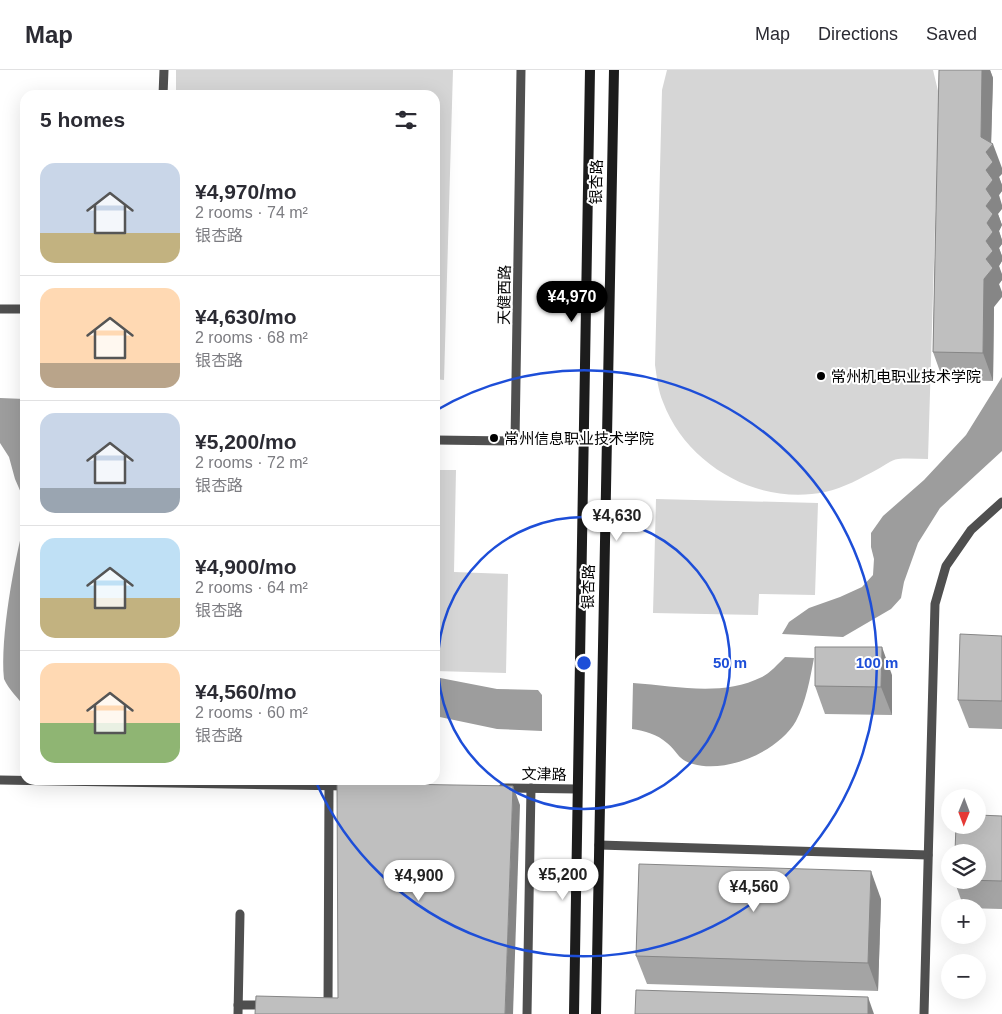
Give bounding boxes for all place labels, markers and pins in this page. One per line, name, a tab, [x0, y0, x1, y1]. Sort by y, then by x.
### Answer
pin: ¥4,970	[531, 280, 613, 323]
place label: 常州机电职业技术学院	[831, 368, 981, 385]
marker: 常州机电职业技术学院	[815, 370, 827, 382]
place label: 常州信息职业技术学院	[504, 430, 654, 447]
marker: 常州信息职业技术学院	[488, 432, 500, 444]
pin: ¥4,630	[576, 500, 658, 542]
centre of rings	[575, 654, 593, 672]
pin: ¥5,200	[522, 858, 604, 901]
pin: ¥4,900	[378, 860, 460, 902]
pin: ¥4,560	[713, 870, 795, 913]

